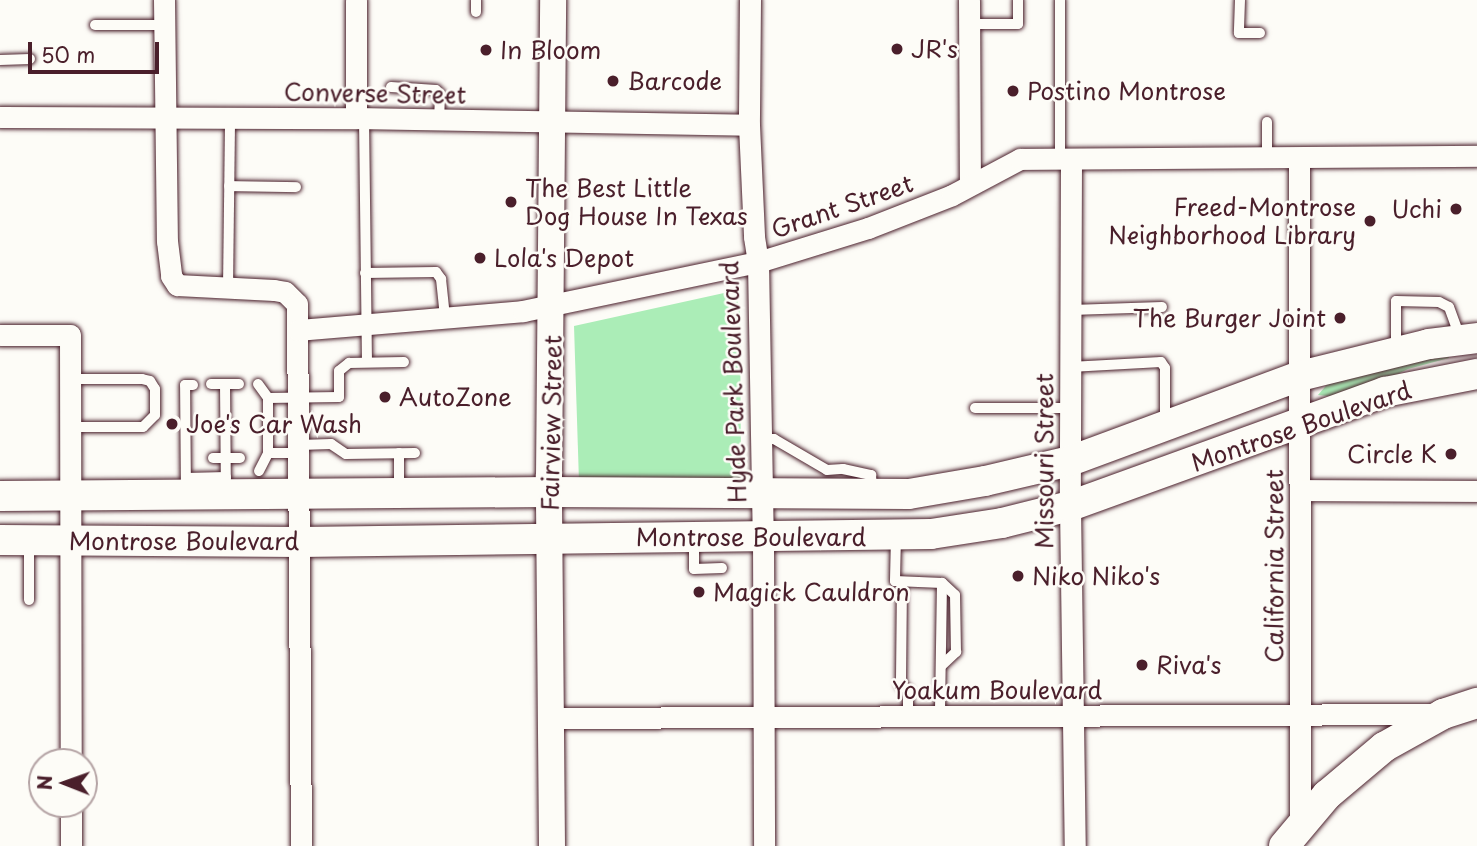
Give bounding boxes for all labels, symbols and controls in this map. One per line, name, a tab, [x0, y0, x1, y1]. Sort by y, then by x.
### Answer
scale bar	[32, 28, 163, 72]
place label: JR's	[911, 35, 958, 63]
place label: In Bloom	[500, 36, 601, 64]
text: 50 m	[41, 38, 95, 70]
marker: JR's	[889, 41, 905, 57]
marker: In Bloom	[478, 42, 494, 58]
place label: Barcode	[627, 67, 722, 95]
marker: Barcode	[605, 73, 621, 89]
street label: Converse Street	[283, 77, 467, 109]
place label: Postino Montrose	[1027, 77, 1225, 105]
marker: Postino Montrose	[1005, 83, 1021, 99]
street label: Grant Street	[767, 168, 917, 244]
place label: The Best Little Dog House In Texas	[525, 174, 749, 230]
place label: Freed-Montrose Neighborhood Library	[1107, 193, 1356, 249]
marker: The Best Little Dog House In Texas	[503, 194, 519, 210]
place label: Uchi	[1391, 195, 1442, 223]
marker: Uchi	[1448, 201, 1464, 217]
marker: Freed-Montrose Neighborhood Library	[1362, 213, 1378, 229]
place label: Lola's Depot	[494, 244, 635, 272]
marker: Lola's Depot	[472, 250, 488, 266]
street label: Hyde Park Boulevard	[714, 260, 752, 504]
place label: The Burger Joint	[1131, 304, 1326, 332]
marker: The Burger Joint	[1332, 310, 1348, 326]
street label: Fairview Street	[535, 335, 567, 511]
street label: Missouri Street	[1030, 373, 1058, 549]
street label: Montrose Boulevard	[1188, 375, 1414, 477]
place label: AutoZone	[399, 383, 512, 411]
marker: AutoZone	[377, 389, 393, 405]
place label: Joe's Car Wash	[186, 410, 363, 438]
marker: Joe's Car Wash	[164, 416, 180, 432]
place label: Circle K	[1344, 440, 1437, 468]
marker: Circle K	[1443, 446, 1459, 462]
street label: California Street	[1260, 469, 1288, 663]
street label: Montrose Boulevard	[636, 523, 866, 551]
street label: Montrose Boulevard	[69, 527, 299, 555]
place label: Niko Niko's	[1032, 562, 1162, 590]
marker: Niko Niko's	[1010, 568, 1026, 584]
place label: Magick Cauldron	[713, 578, 911, 606]
marker: Magick Cauldron	[691, 584, 707, 600]
place label: Riva's	[1156, 651, 1221, 679]
marker: Riva's	[1134, 657, 1150, 673]
street label: Yoakum Boulevard	[891, 676, 1103, 704]
north arrow	[28, 748, 98, 818]
text: N	[30, 775, 58, 790]

